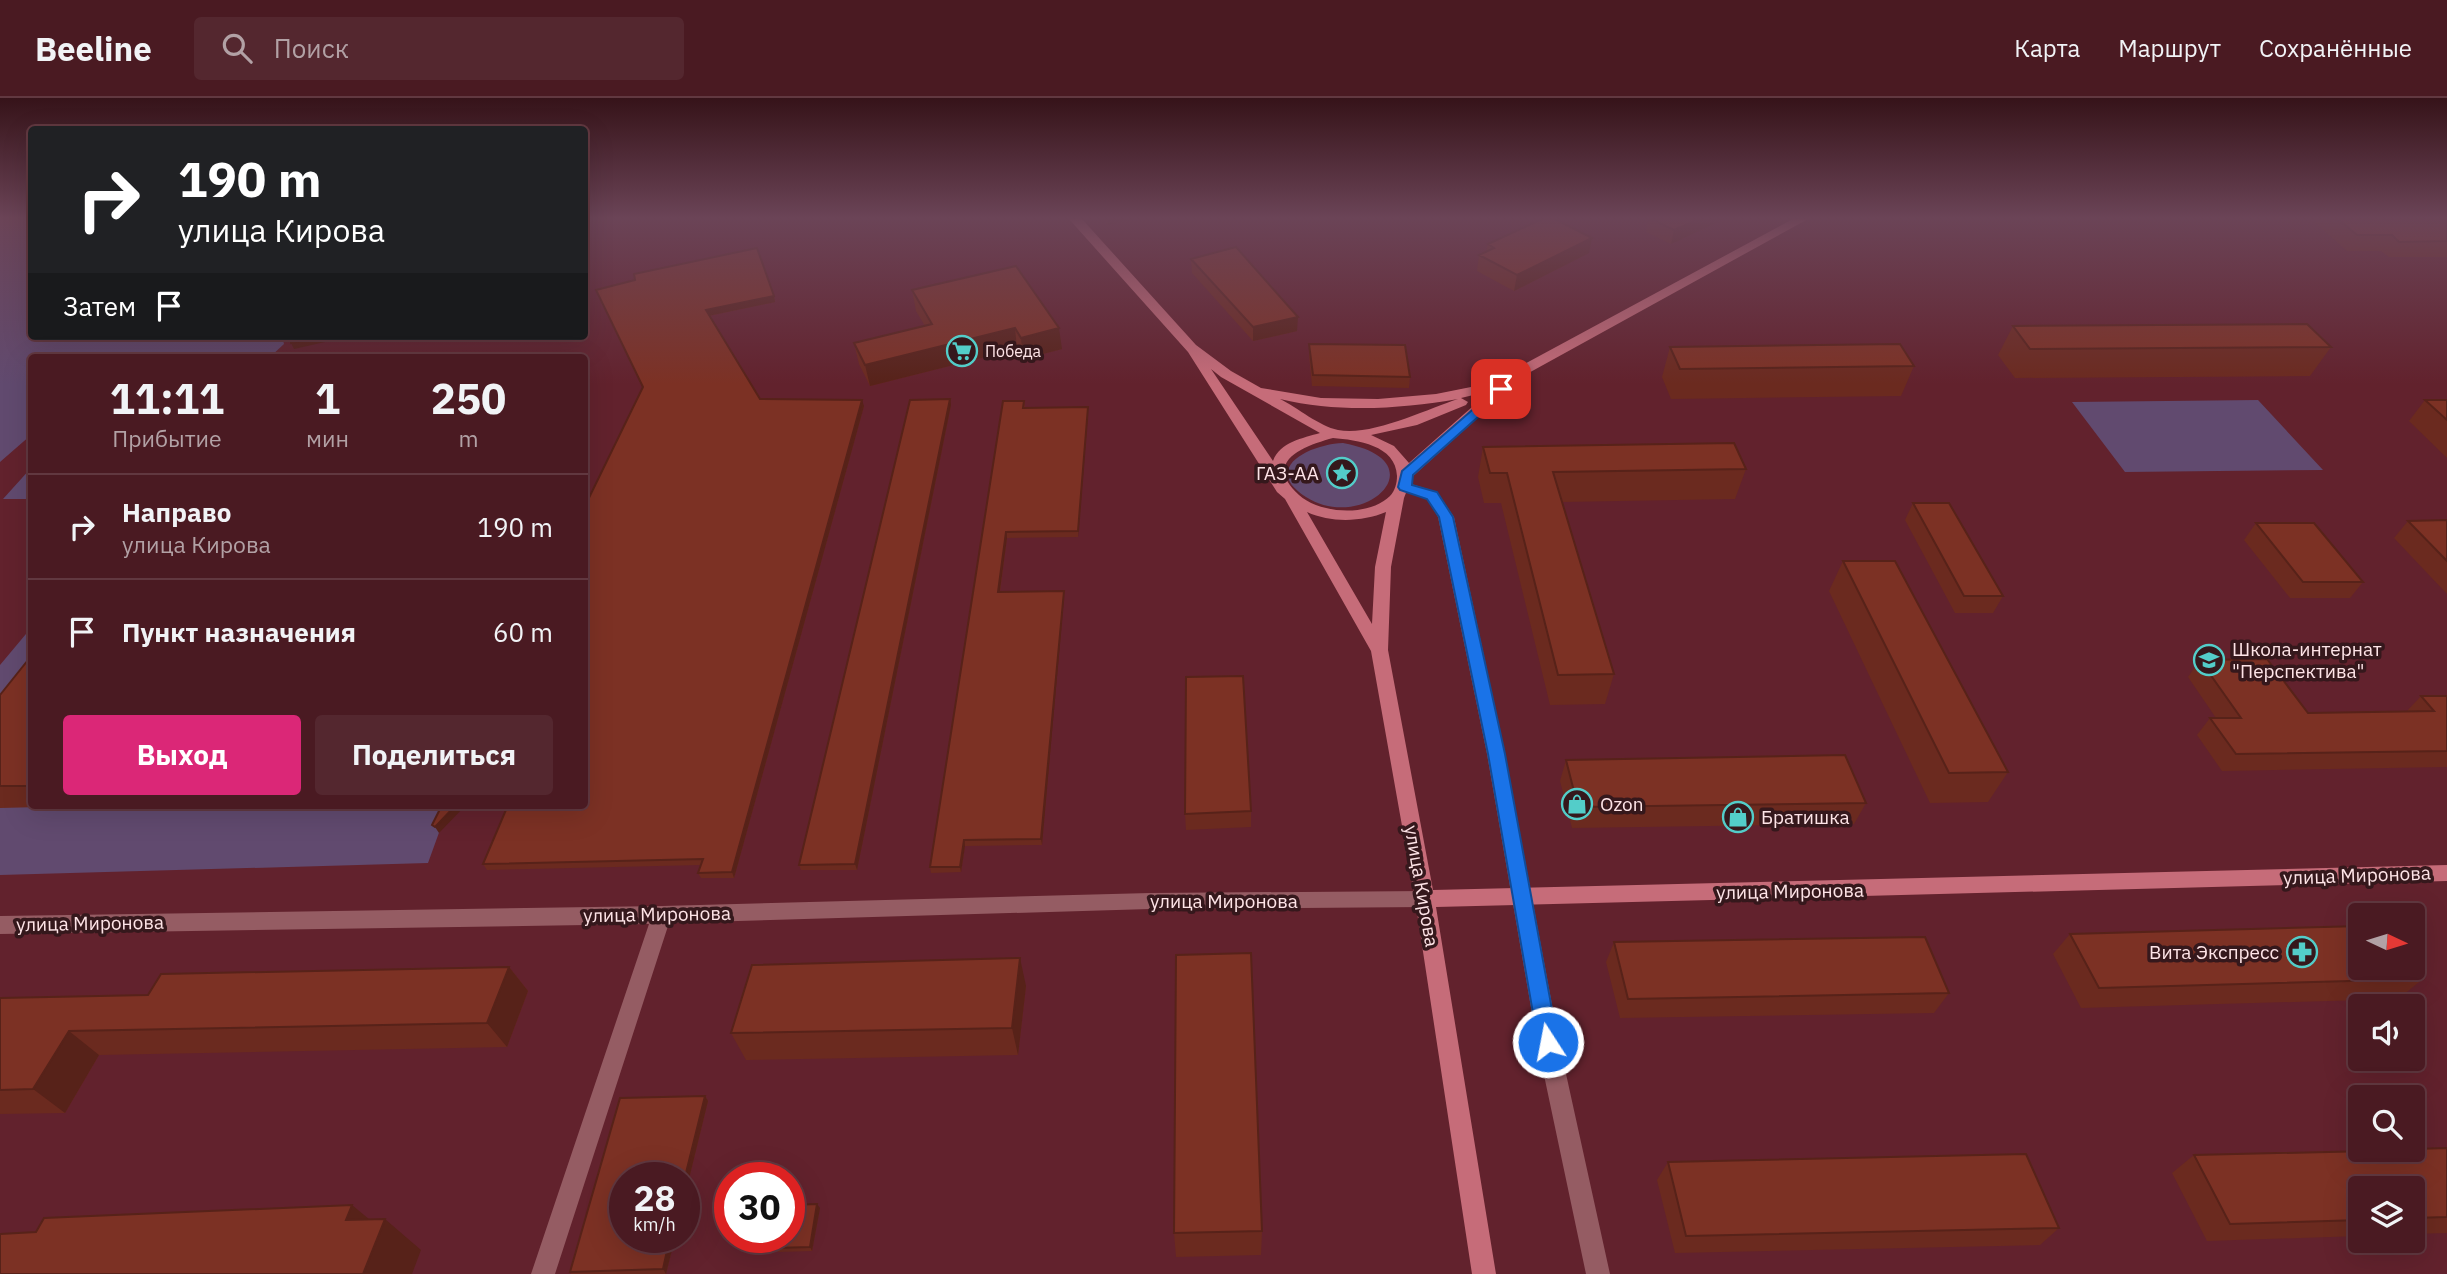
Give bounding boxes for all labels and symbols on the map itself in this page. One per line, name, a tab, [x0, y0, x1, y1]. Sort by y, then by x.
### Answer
supermarket icon: Победа	[945, 334, 979, 368]
place label: Победа	[985, 341, 1041, 361]
pin	[1471, 359, 1531, 419]
place icon: ГАЗ-АА	[1325, 456, 1359, 490]
place label: ГАЗ-АА	[1256, 461, 1319, 485]
place label: Школа-интернат "Перспектива"	[2232, 637, 2382, 683]
school or university icon: Школа-интернат "Перспектива"	[2192, 643, 2226, 677]
shop icon: Ozon	[1560, 787, 1594, 821]
place label: Ozon	[1600, 792, 1644, 816]
shop icon: Братишка	[1721, 800, 1755, 834]
place label: Братишка	[1761, 805, 1850, 829]
street label: улица Кирова	[1400, 823, 1444, 949]
street label: улица Миронова	[2283, 860, 2431, 890]
street label: улица Миронова	[1716, 878, 1864, 904]
street label: улица Миронова	[1150, 889, 1298, 913]
street label: улица Миронова	[583, 901, 731, 927]
north arrow	[2348, 903, 2426, 980]
street label: улица Миронова	[16, 910, 164, 936]
pharmacy icon: Вита Экспресс	[2285, 935, 2319, 969]
place label: Вита Экспресс	[2149, 940, 2279, 964]
position arrow	[1511, 1005, 1585, 1079]
speed limit sign: 30	[714, 1162, 805, 1253]

